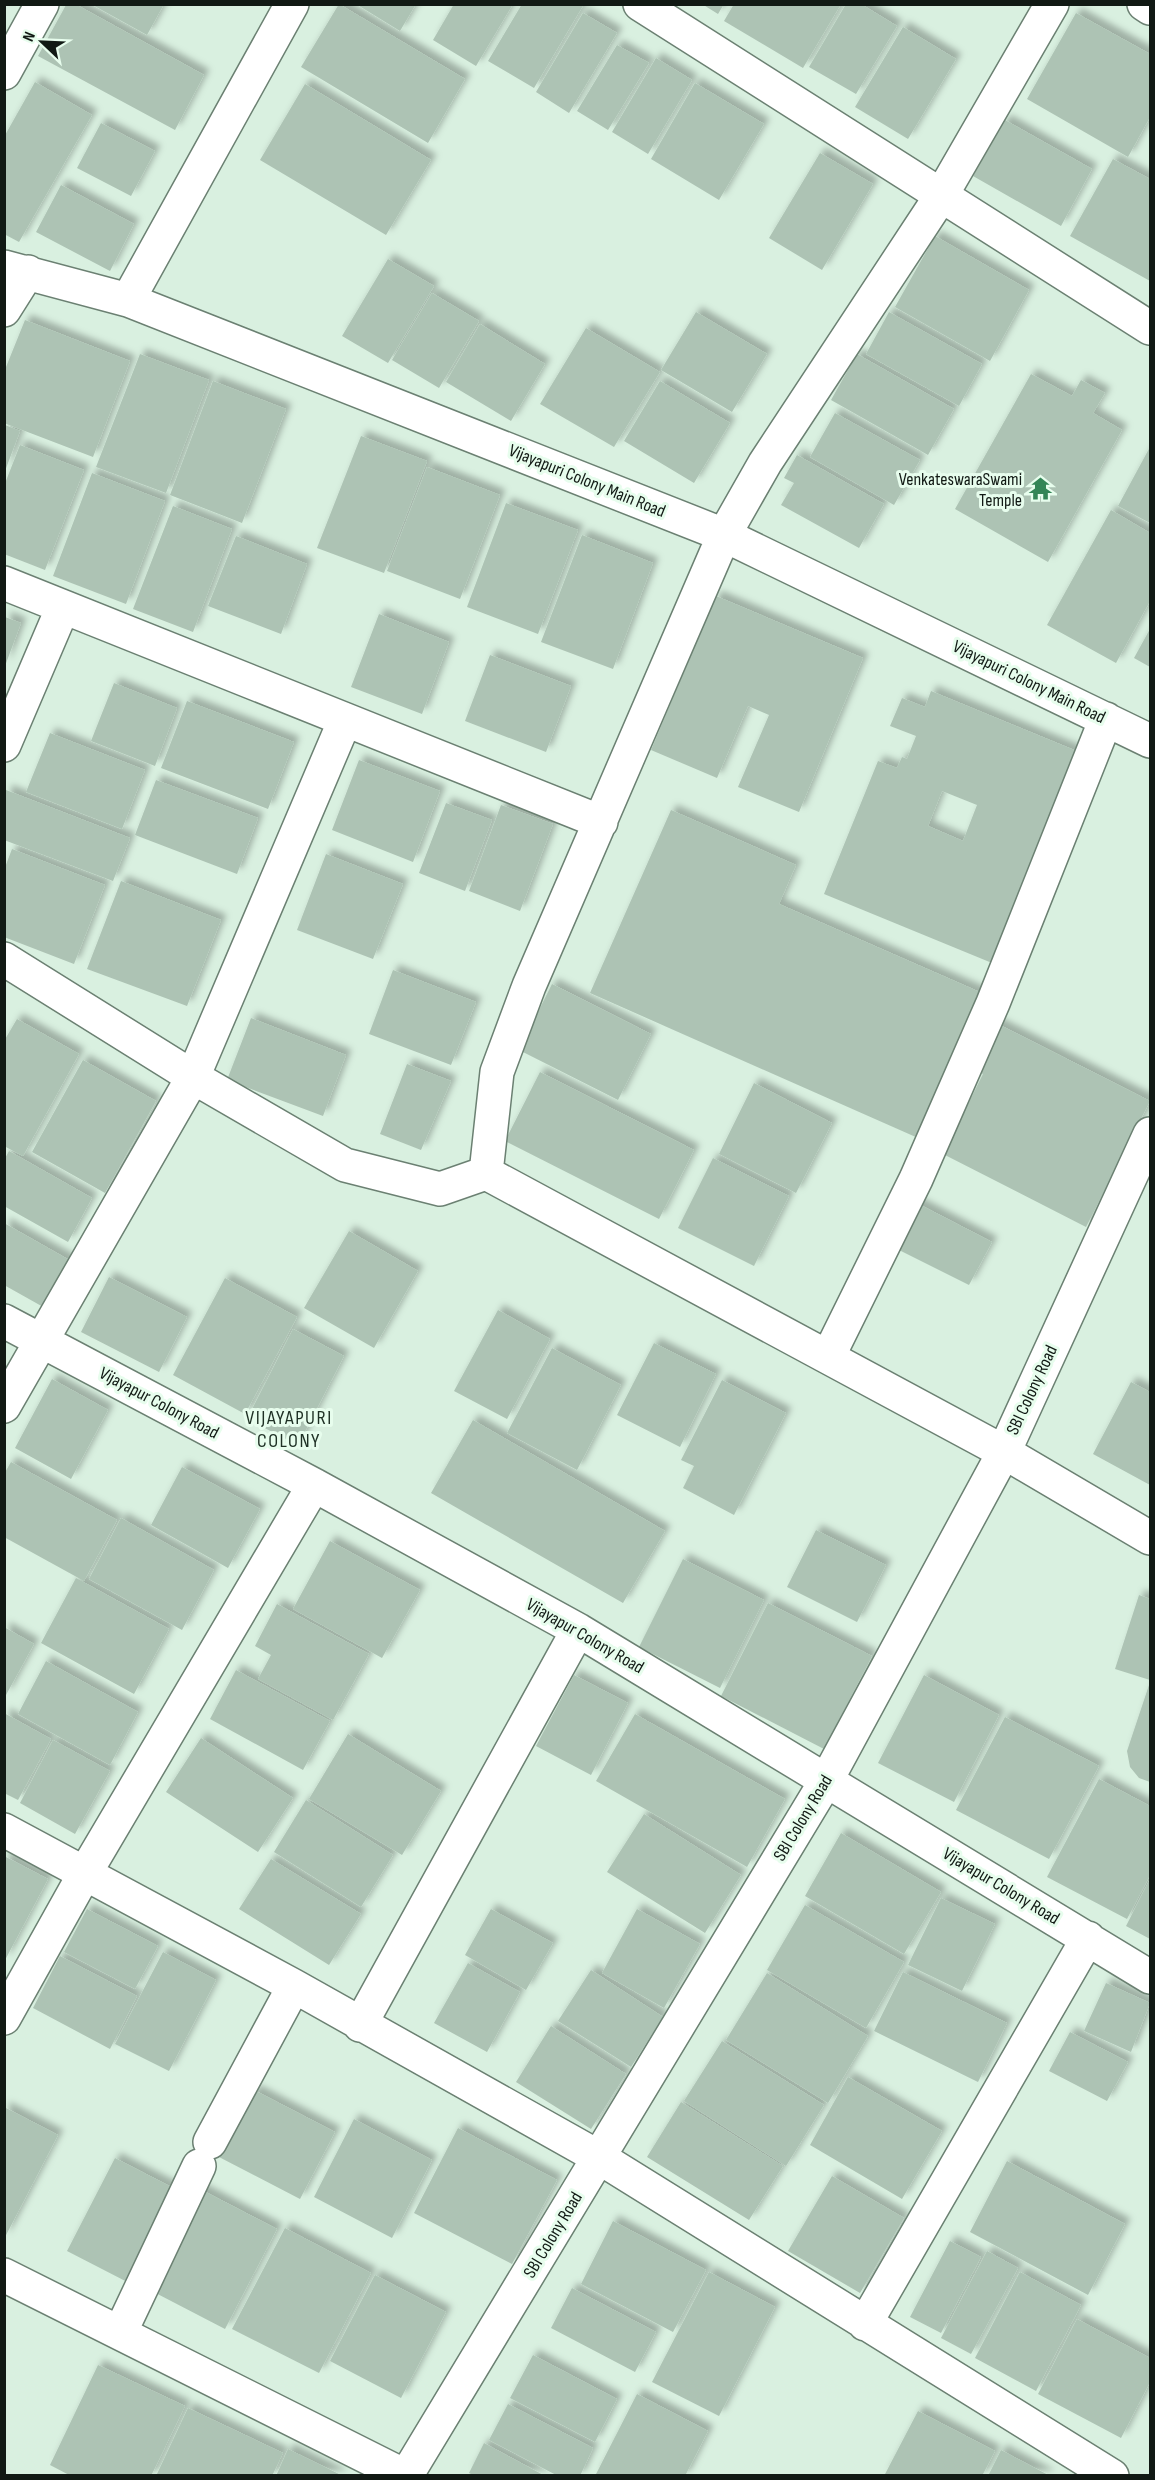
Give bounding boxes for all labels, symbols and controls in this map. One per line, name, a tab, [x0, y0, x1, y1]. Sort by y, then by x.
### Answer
north arrow	[12, 12, 72, 72]
text: N	[19, 29, 40, 44]
street label: Vijayapuri Colony Main Road	[506, 440, 668, 522]
place label: VenkateswaraSwami Temple	[899, 469, 1022, 511]
temple icon: VenkateswaraSwami Temple	[1027, 476, 1053, 502]
street label: Vijayapuri Colony Main Road	[949, 636, 1109, 728]
street label: SBI Colony Road	[1002, 1342, 1062, 1438]
street label: Vijayapur Colony Road	[96, 1363, 222, 1443]
district label: VIJAYAPURI COLONY	[245, 1406, 333, 1453]
street label: Vijayapur Colony Road	[522, 1594, 648, 1678]
street label: SBI Colony Road	[769, 1771, 837, 1865]
street label: Vijayapur Colony Road	[939, 1843, 1063, 1929]
street label: SBI Colony Road	[519, 2188, 587, 2282]

